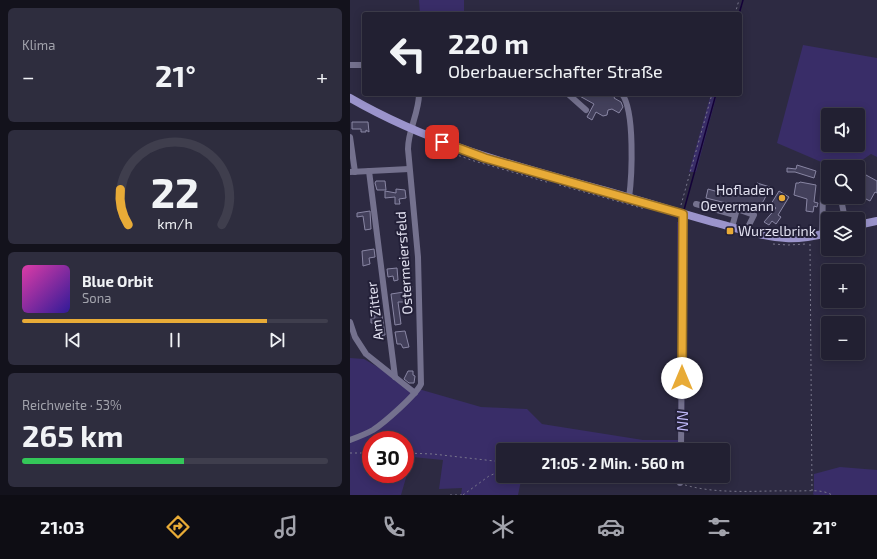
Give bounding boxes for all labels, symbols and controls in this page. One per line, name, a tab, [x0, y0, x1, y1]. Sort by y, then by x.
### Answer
text: 220 m	[448, 26, 529, 60]
icon: left	[382, 28, 434, 80]
text: Klima	[22, 37, 55, 53]
text: 21°	[155, 57, 196, 93]
text: Oberbauerschafter Straße	[448, 60, 663, 82]
text: −	[22, 63, 35, 89]
text: +	[316, 63, 328, 89]
map controls	[821, 108, 865, 360]
button: sound	[821, 108, 865, 152]
pin	[425, 125, 459, 159]
icon: arrive	[431, 131, 453, 153]
button: search	[821, 160, 865, 204]
text: 22	[151, 165, 199, 215]
place label: Hofladen Oevermann	[700, 181, 774, 214]
marker: Hofladen Oevermann	[777, 193, 787, 203]
street label: Ostermeiersfeld	[391, 211, 416, 315]
button: layers	[821, 212, 865, 256]
text: km/h	[157, 214, 193, 231]
place label: Wurzelbrink	[738, 222, 816, 239]
marker: Wurzelbrink	[725, 226, 735, 236]
button: +	[821, 264, 865, 308]
text: Blue Orbit	[82, 272, 153, 290]
street label: Am Zitter	[362, 280, 387, 342]
text: Sona	[82, 290, 111, 306]
button: −	[821, 316, 865, 360]
icon: previous	[62, 329, 84, 351]
icon: pause	[164, 329, 186, 351]
icon: next	[266, 329, 288, 351]
position arrow	[661, 357, 703, 399]
text: Reichweite · 53%	[22, 397, 122, 413]
water label: NN	[673, 410, 691, 432]
text: 265 km	[22, 417, 123, 453]
speed limit sign: 30	[362, 431, 414, 483]
text: 21:05 · 2 Min. · 560 m	[542, 454, 684, 472]
icon: directions	[164, 513, 192, 541]
icon: music	[272, 513, 300, 541]
icon: phone	[380, 513, 408, 541]
icon: climate	[489, 513, 517, 541]
icon: car	[597, 513, 625, 541]
icon: filters	[705, 513, 733, 541]
text: 21:03	[40, 516, 84, 538]
text: 21°	[813, 516, 837, 538]

